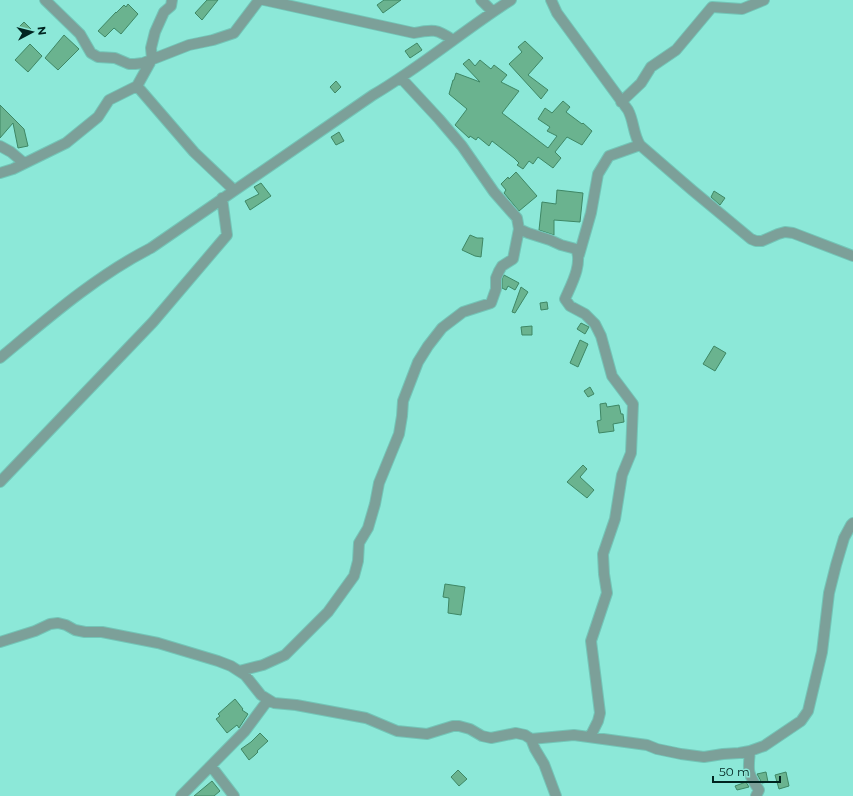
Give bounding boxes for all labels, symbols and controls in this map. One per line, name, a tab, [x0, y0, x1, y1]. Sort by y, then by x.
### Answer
north arrow	[12, 12, 52, 52]
text: N	[34, 26, 49, 36]
scale bar	[713, 758, 780, 784]
text: 50 m	[719, 764, 750, 779]

